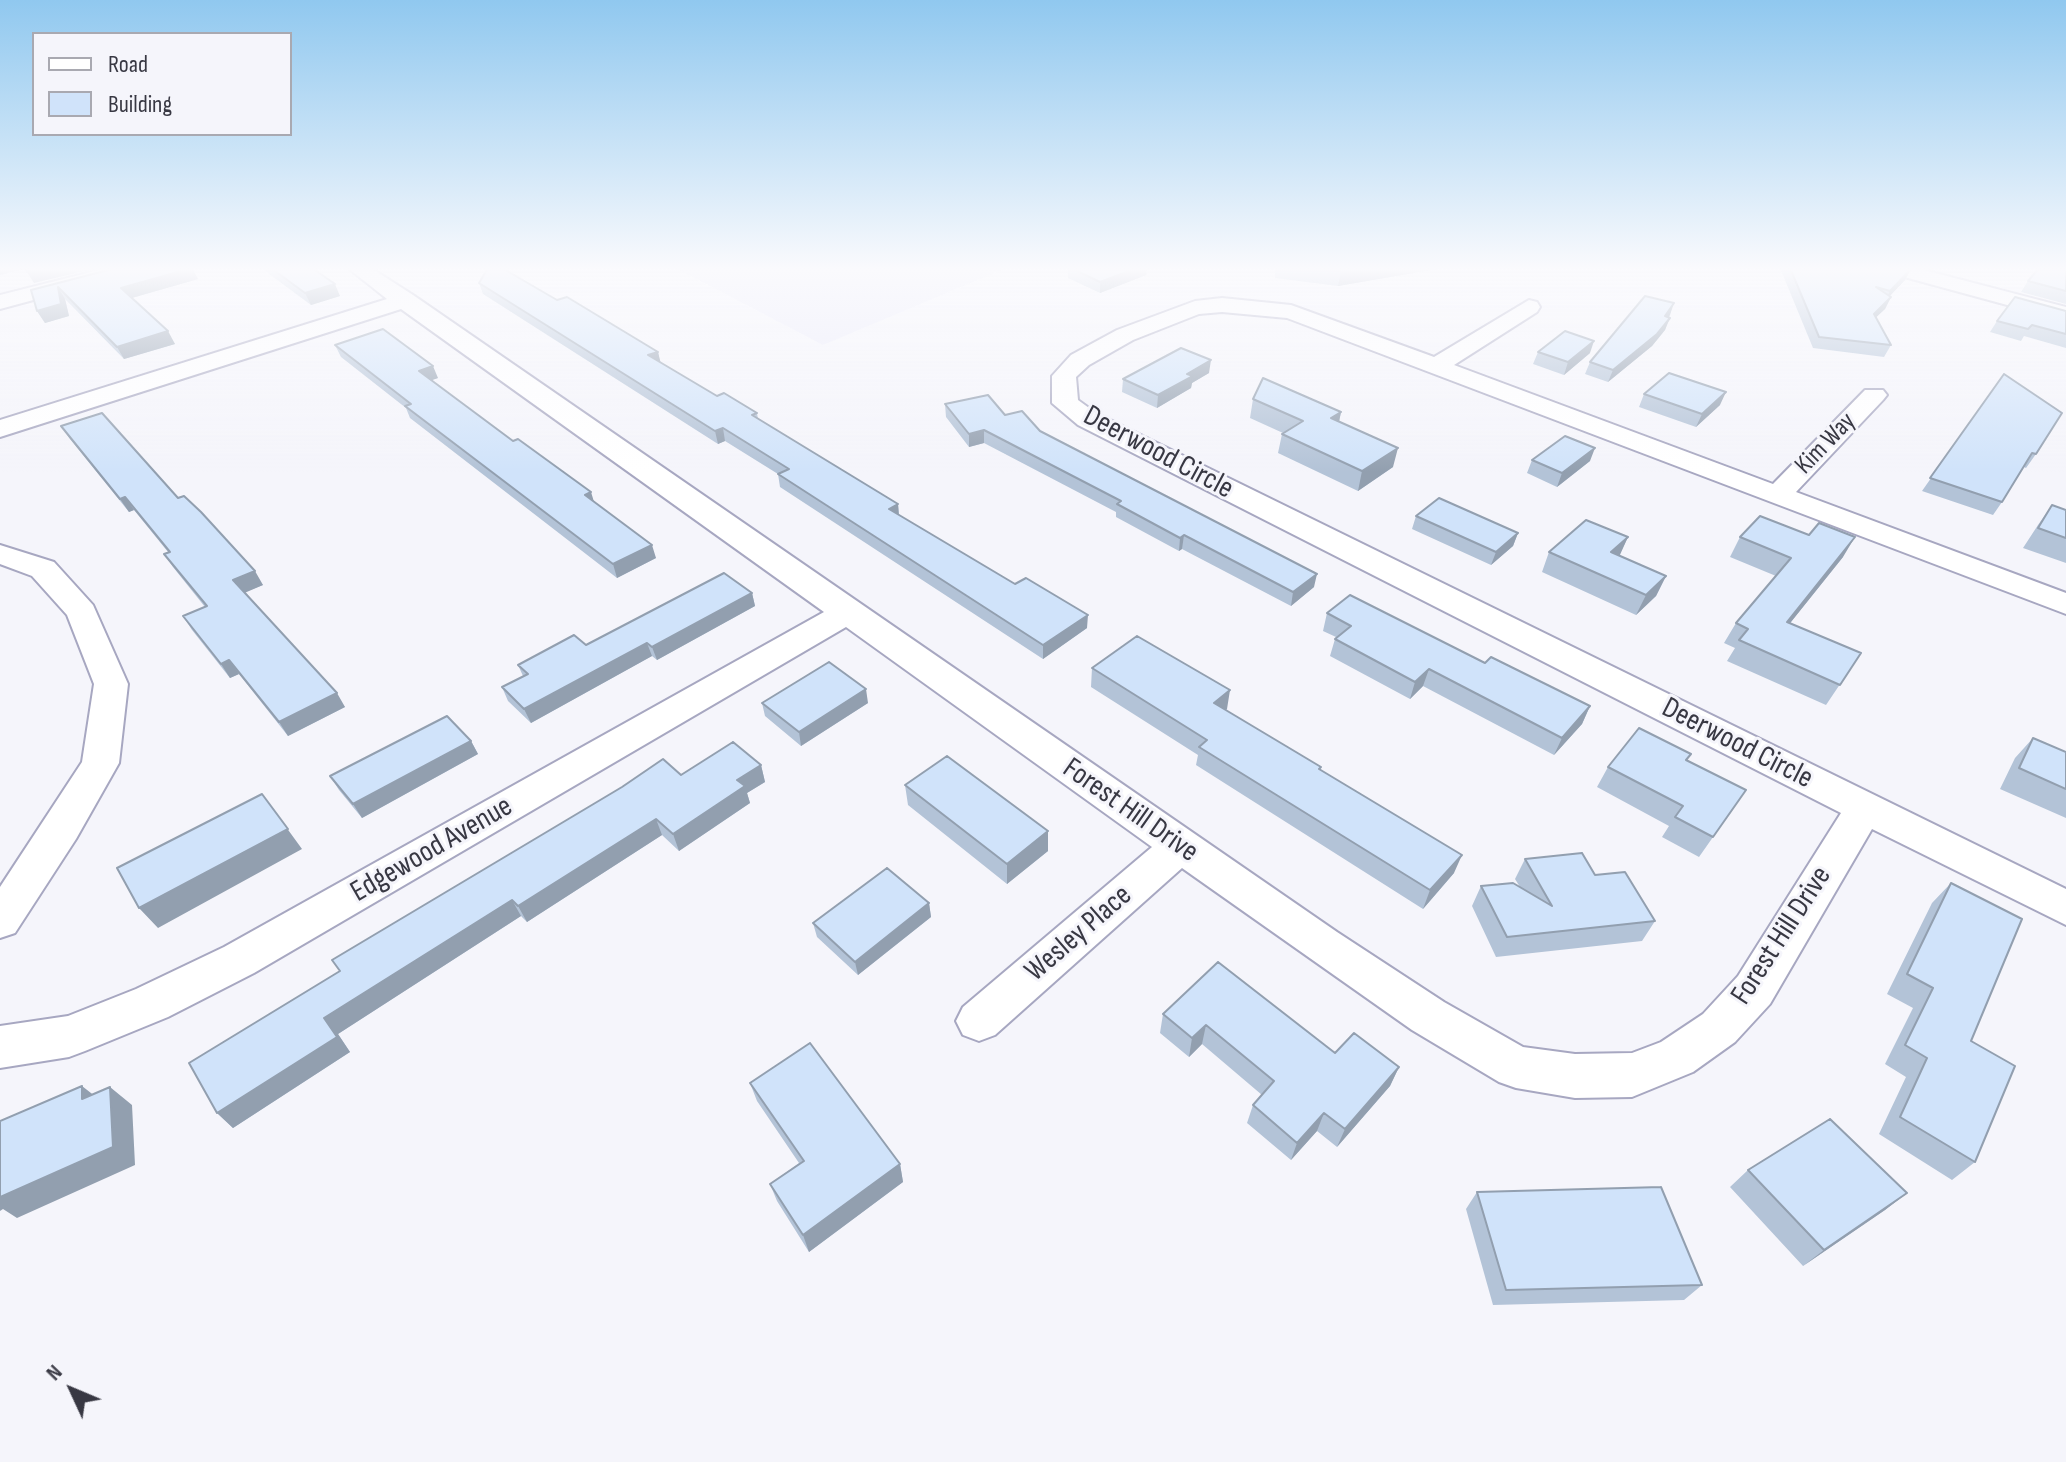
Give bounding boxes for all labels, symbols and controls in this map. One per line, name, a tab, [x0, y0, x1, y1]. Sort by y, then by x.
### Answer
legend	[32, 32, 292, 136]
text: Road	[108, 50, 148, 79]
text: Building	[108, 90, 172, 119]
street label: Deerwood Circle	[1077, 398, 1239, 508]
street label: Kim Way	[1789, 407, 1863, 481]
street label: Deerwood Circle	[1655, 691, 1819, 797]
street label: Forest Hill Drive	[1055, 751, 1205, 871]
street label: Edgewood Avenue	[345, 789, 519, 911]
street label: Forest Hill Drive	[1724, 860, 1840, 1012]
street label: Wesley Place	[1018, 878, 1140, 990]
north arrow	[32, 1350, 112, 1430]
text: N	[41, 1359, 68, 1387]

